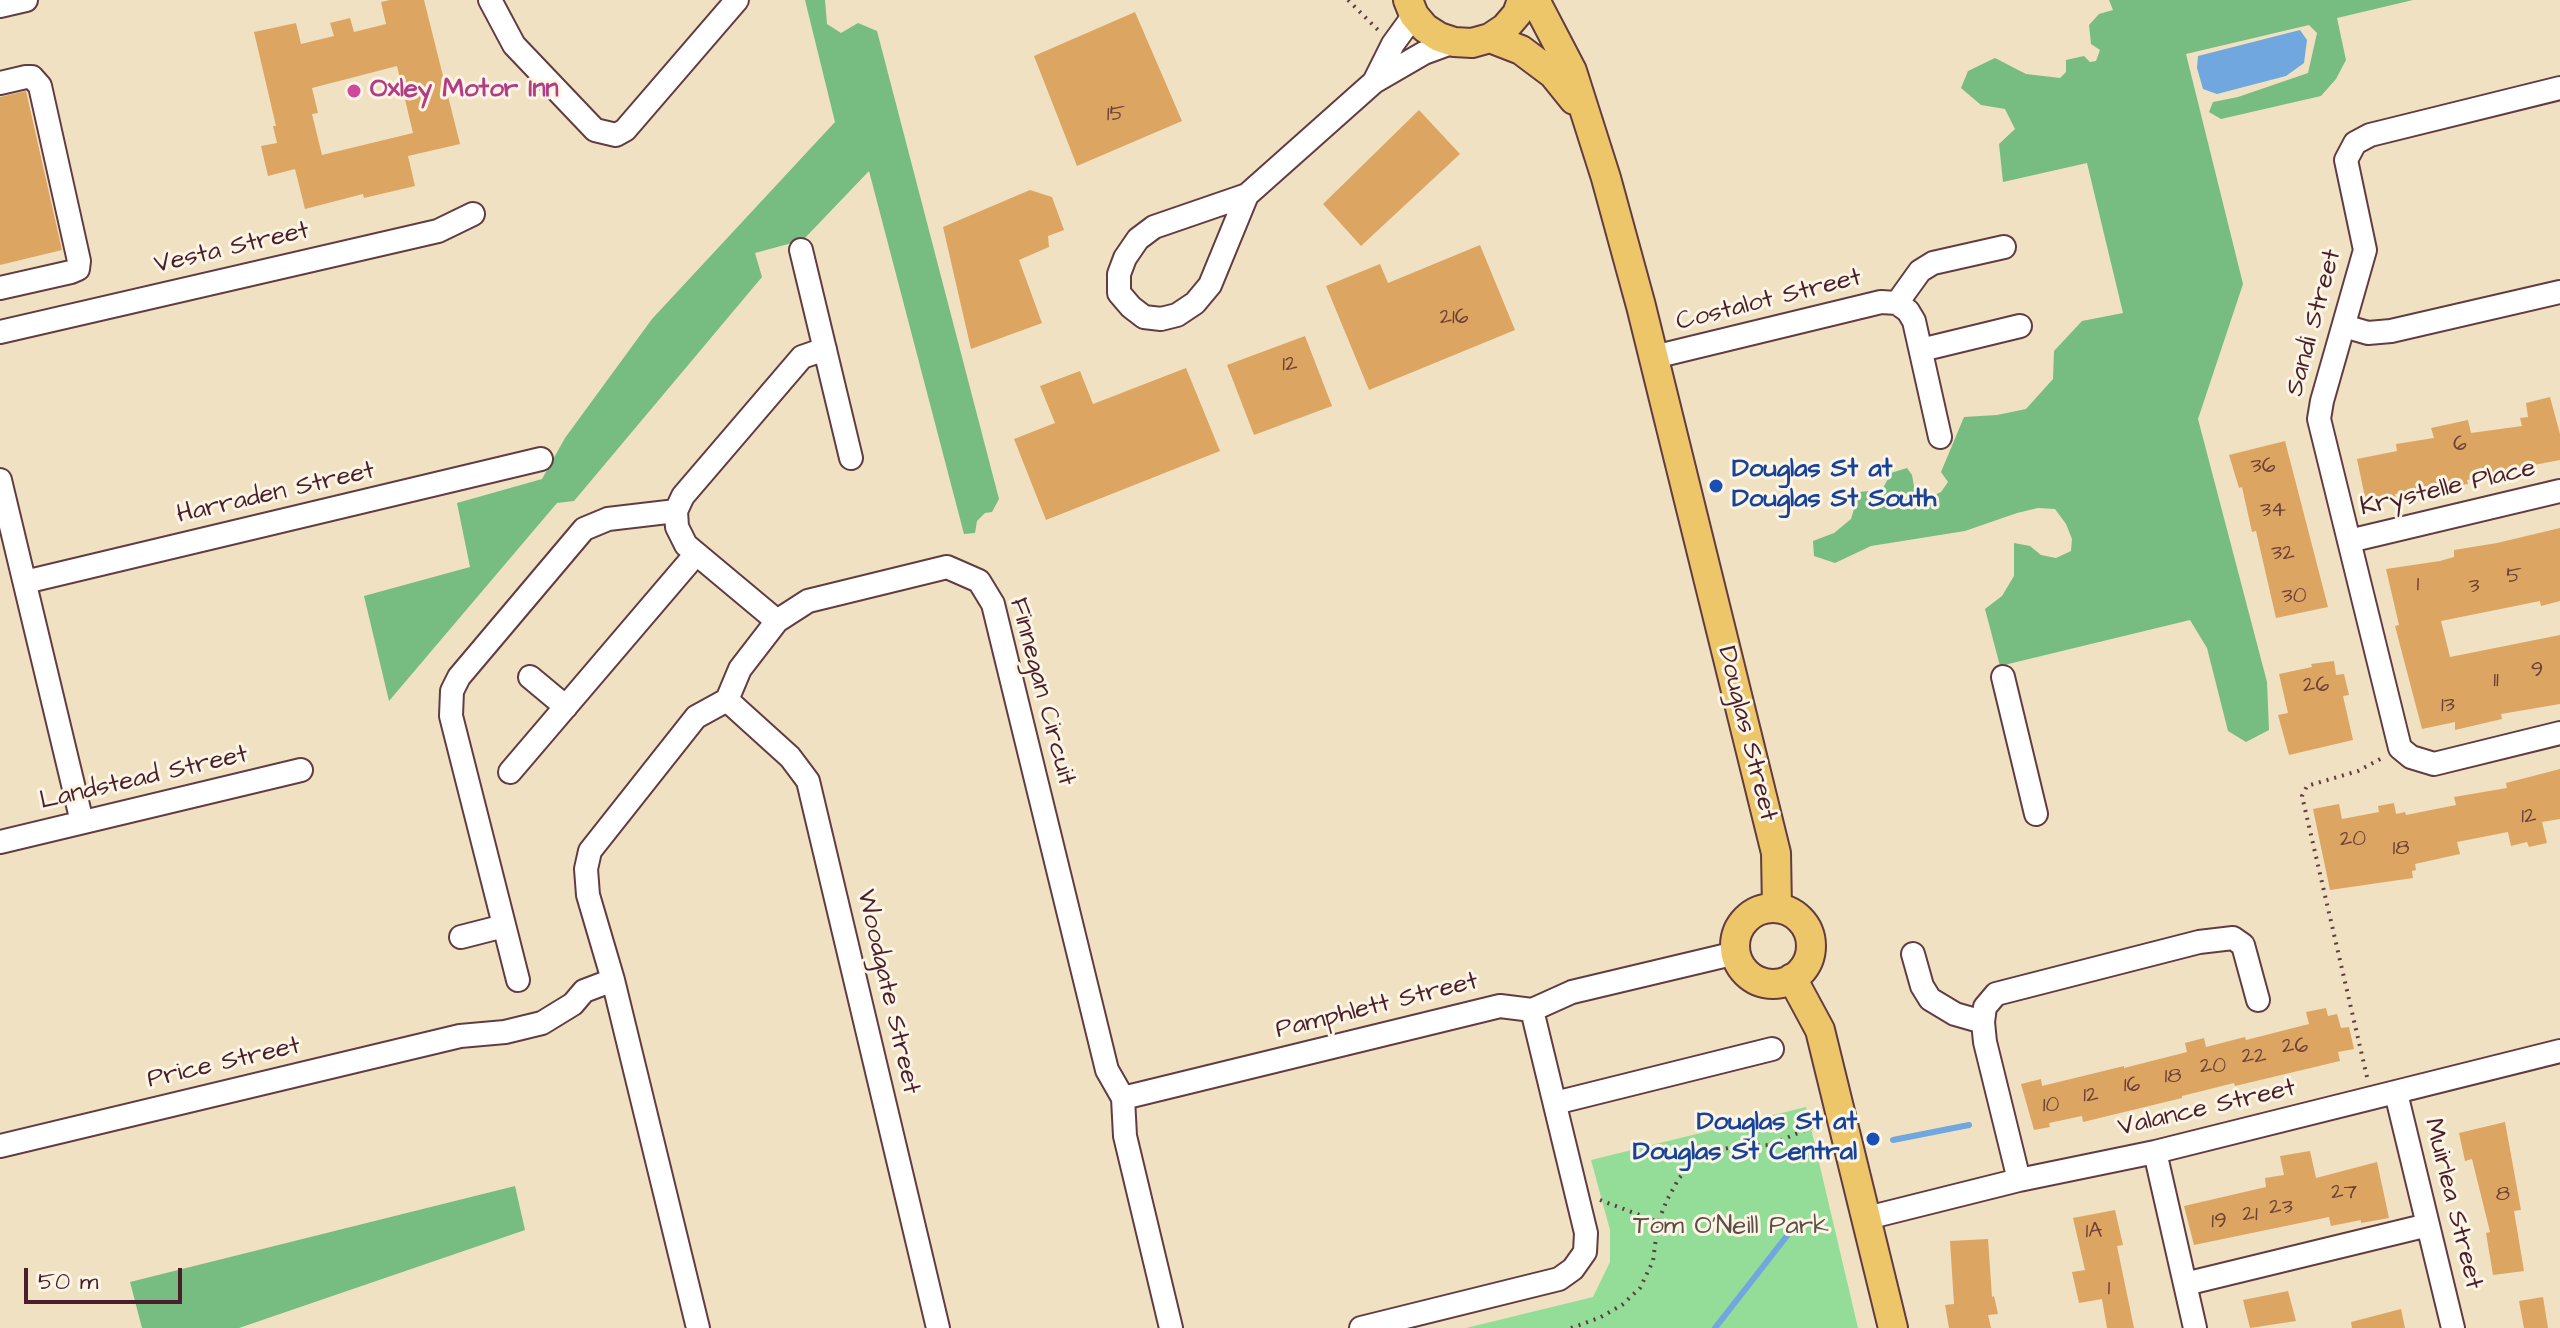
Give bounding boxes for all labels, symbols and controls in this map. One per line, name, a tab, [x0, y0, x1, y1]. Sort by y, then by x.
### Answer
place label: Oxley Motor Inn	[370, 75, 558, 107]
marker: Oxley Motor Inn	[345, 82, 363, 100]
house number: 15	[1107, 102, 1125, 128]
street label: Vesta Street	[152, 216, 312, 282]
street label: Sandi Street	[2280, 246, 2350, 400]
street label: Costalot Street	[1673, 263, 1865, 339]
house number: 216	[1439, 305, 1469, 331]
house number: 12	[1282, 352, 1298, 378]
house number: 6	[2453, 432, 2467, 458]
house number: 36	[2251, 454, 2275, 480]
street label: Krystelle Place	[2357, 454, 2539, 524]
place label: Douglas St at Douglas St South	[1732, 455, 1936, 516]
street label: Harraden Street	[174, 456, 378, 532]
marker: Douglas St at Douglas St South	[1707, 477, 1725, 495]
house number: 34	[2260, 498, 2286, 524]
house number: 32	[2271, 541, 2295, 567]
house number: 5	[2506, 564, 2522, 590]
house number: 1	[2417, 572, 2419, 598]
house number: 3	[2468, 574, 2480, 600]
house number: 30	[2281, 584, 2307, 610]
street label: Finnegan Circuit	[1001, 595, 1081, 789]
street label: Douglas Street	[1709, 643, 1783, 825]
house number: 9	[2531, 658, 2543, 684]
house number: 11	[2493, 668, 2499, 694]
house number: 26	[2303, 673, 2329, 699]
house number: 13	[2441, 693, 2455, 719]
street label: Landstead Street	[37, 740, 251, 818]
house number: 12	[2521, 804, 2537, 830]
house number: 20	[2340, 827, 2366, 853]
house number: 18	[2392, 836, 2410, 862]
street label: Woodgate Street	[848, 887, 926, 1097]
street label: Pamphlett Street	[1273, 967, 1481, 1047]
street label: Price Street	[144, 1031, 304, 1097]
house number: 26	[2282, 1034, 2308, 1060]
house number: 22	[2241, 1044, 2267, 1070]
house number: 20	[2200, 1054, 2226, 1080]
house number: 18	[2164, 1064, 2182, 1090]
street label: Valance Street	[2115, 1073, 2299, 1145]
house number: 16	[2124, 1073, 2140, 1099]
house number: 12	[2083, 1083, 2099, 1109]
house number: 10	[2043, 1093, 2059, 1119]
place label: Douglas St at Douglas St Central	[1633, 1108, 1857, 1170]
street label: Muirlea Street	[2416, 1115, 2488, 1293]
marker: Douglas St at Douglas St Central	[1864, 1130, 1882, 1148]
house number: 27	[2331, 1180, 2357, 1206]
house number: 8	[2496, 1182, 2510, 1208]
house number: 23	[2269, 1195, 2293, 1221]
house number: 21	[2242, 1202, 2258, 1228]
house number: 19	[2211, 1209, 2227, 1235]
park label: Tom O'Neill Park	[1633, 1212, 1829, 1244]
house number: 1A	[2086, 1219, 2102, 1245]
scale bar	[28, 1252, 186, 1302]
text: 50 m	[38, 1265, 98, 1299]
house number: 1	[2108, 1276, 2110, 1302]

